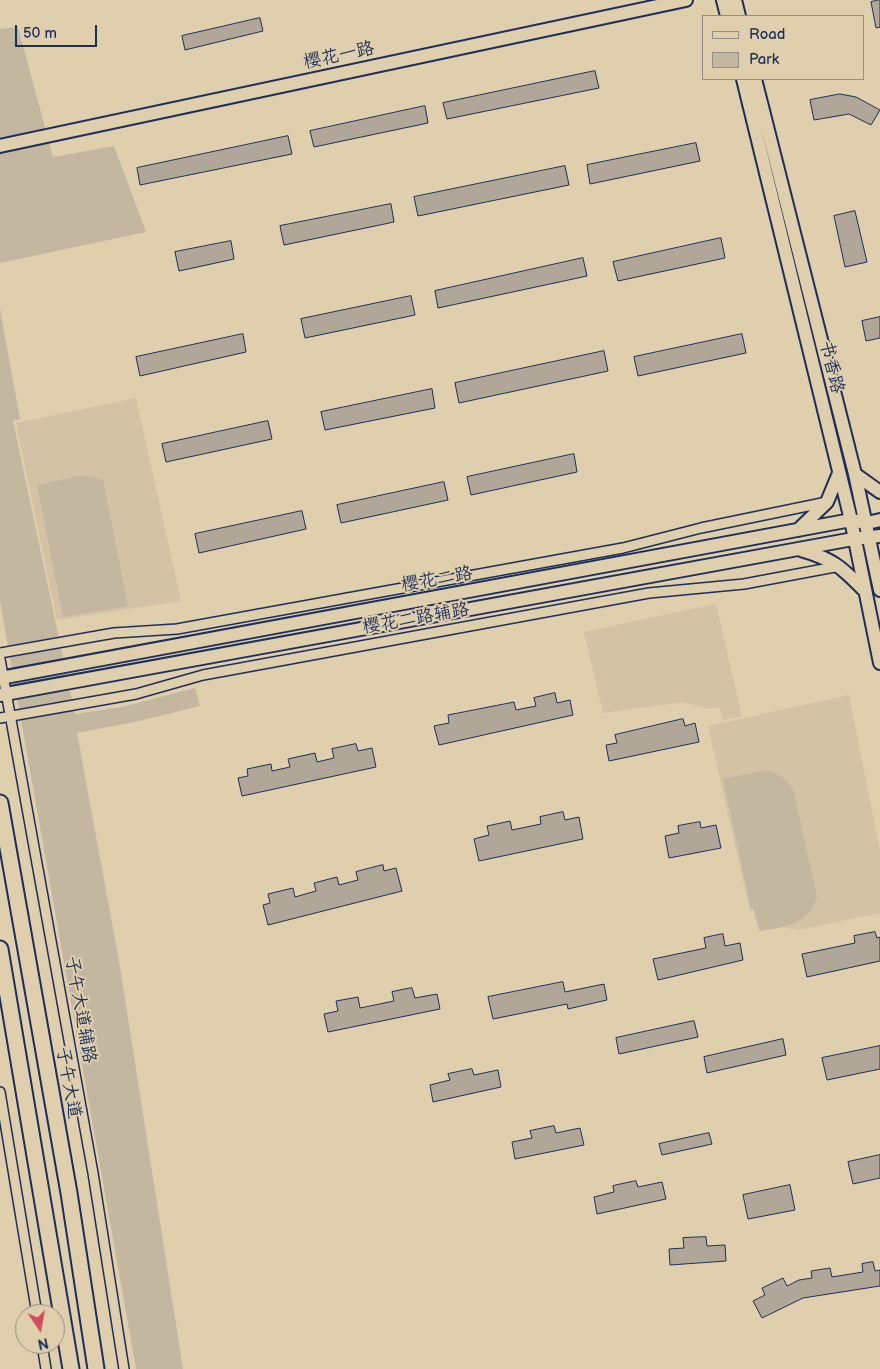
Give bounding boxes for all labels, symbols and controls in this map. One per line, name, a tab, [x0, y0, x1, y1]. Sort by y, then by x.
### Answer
scale bar	[18, 15, 100, 47]
legend	[702, 15, 865, 80]
text: 50 m	[23, 24, 57, 43]
text: Road	[749, 25, 785, 44]
street label: 樱花一路	[302, 38, 376, 74]
text: Park	[749, 50, 779, 69]
street label: 书香路	[814, 338, 848, 396]
street label: 樱花二路	[400, 563, 474, 597]
street label: 樱花二路辅路	[361, 599, 471, 639]
street label: 子午大道辅路	[60, 955, 100, 1065]
street label: 子午大道	[51, 1046, 85, 1120]
north arrow	[15, 1304, 65, 1354]
text: N	[36, 1334, 50, 1353]

